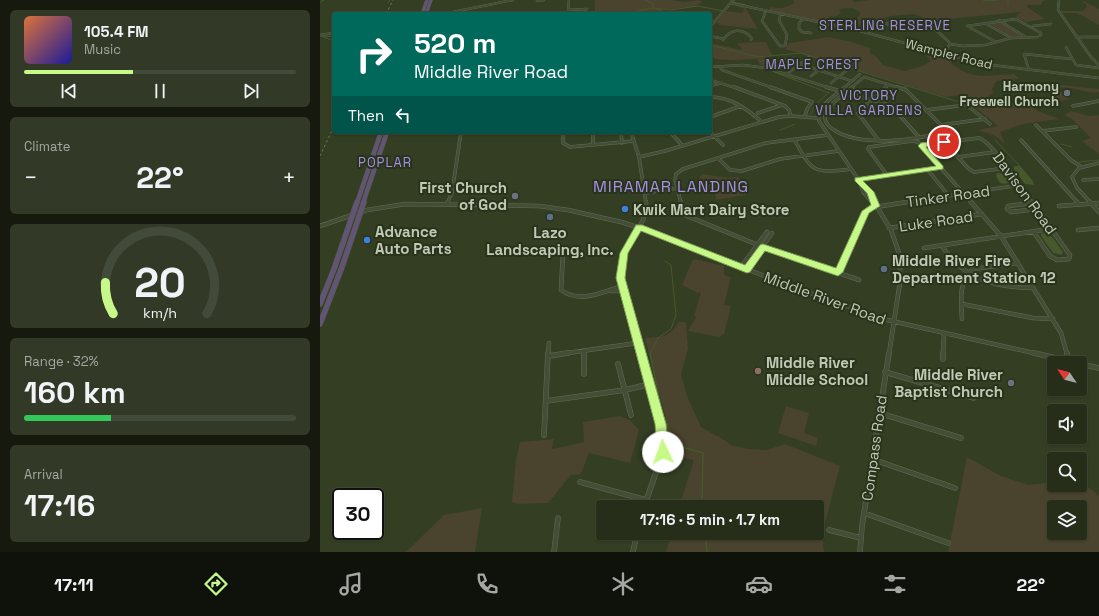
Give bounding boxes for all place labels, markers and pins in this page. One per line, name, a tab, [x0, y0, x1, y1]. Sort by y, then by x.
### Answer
place label: Harmony Freewell Church	[959, 78, 1059, 110]
marker: Harmony Freewell Church	[1062, 88, 1072, 98]
pin	[927, 125, 961, 159]
place label: First Church of God	[419, 178, 507, 214]
marker: First Church of God	[510, 191, 520, 201]
place label: Kwik Mart Dairy Store	[633, 200, 790, 219]
marker: Kwik Mart Dairy Store	[620, 204, 630, 214]
marker: Lazo Landscaping, Inc.	[545, 212, 555, 222]
place label: Advance Auto Parts	[375, 222, 452, 258]
place label: Lazo Landscaping, Inc.	[486, 223, 614, 259]
marker: Advance Auto Parts	[362, 235, 372, 245]
place label: Middle River Fire Department Station 12	[892, 251, 1056, 287]
marker: Middle River Fire Department Station 12	[879, 264, 889, 274]
place label: Middle River Middle School	[766, 353, 868, 389]
place label: Middle River Baptist Church	[894, 365, 1003, 401]
marker: Middle River Middle School	[753, 366, 763, 376]
marker: Middle River Baptist Church	[1006, 378, 1016, 388]

